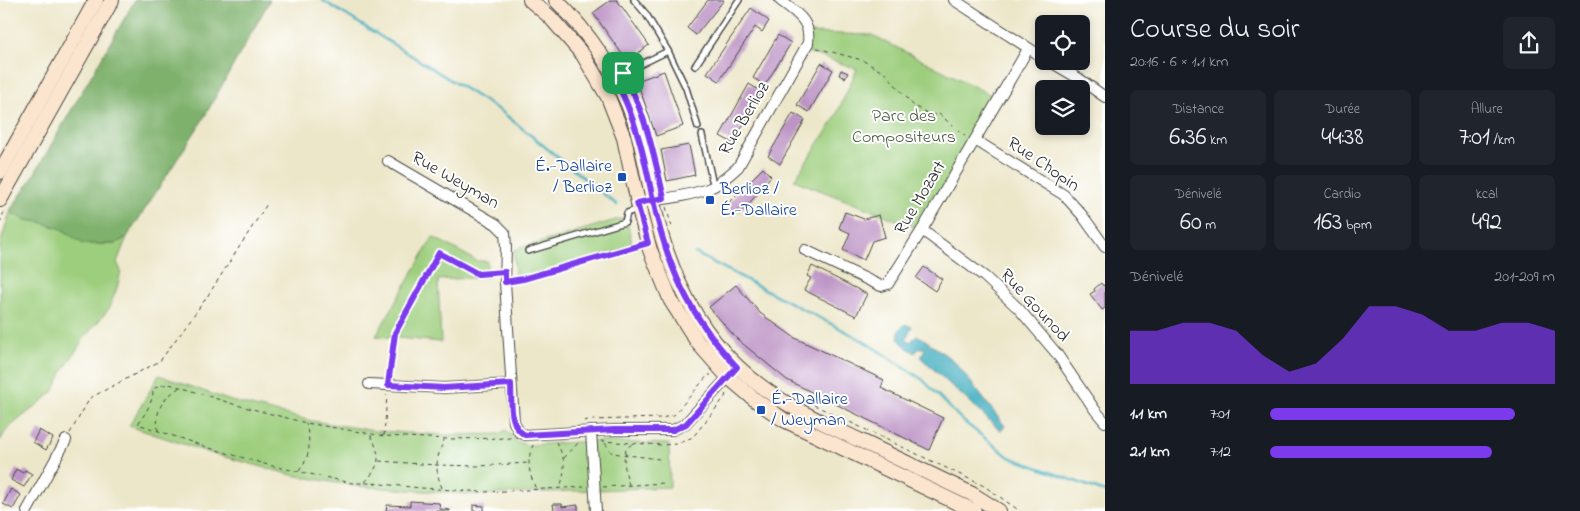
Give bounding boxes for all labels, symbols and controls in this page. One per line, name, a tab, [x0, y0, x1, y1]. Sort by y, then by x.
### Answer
text: Course du soir	[1130, 10, 1300, 51]
map controls	[1035, 15, 1090, 135]
button: locate	[1035, 15, 1090, 70]
button: share	[1503, 17, 1555, 69]
text: 20:16 · 6 × 1.1 km	[1130, 50, 1228, 74]
pin	[602, 52, 644, 94]
icon: arrive	[609, 59, 637, 87]
street label: Rue Berlioz	[713, 77, 777, 161]
button: layers	[1035, 80, 1090, 135]
text: Distance	[1172, 99, 1224, 120]
text: Durée	[1325, 99, 1360, 120]
text: Allure	[1471, 99, 1503, 120]
park label: Parc des Compositeurs	[852, 104, 956, 151]
text: 6.36	[1169, 120, 1207, 156]
text: 44:38	[1321, 120, 1364, 156]
text: 7:01	[1459, 120, 1490, 156]
text: km	[1207, 130, 1227, 151]
text: /km	[1490, 130, 1515, 151]
street label: Rue Chopin	[1002, 131, 1085, 199]
street label: Rue Weyman	[406, 145, 504, 217]
place label: É.-Dallaire / Berlioz	[535, 154, 613, 201]
street label: Rue Mozart	[889, 156, 953, 240]
marker: É.-Dallaire / Berlioz	[616, 171, 628, 183]
place label: Berlioz / É.-Dallaire	[719, 177, 798, 224]
text: Dénivelé	[1175, 184, 1222, 205]
text: Cardio	[1324, 184, 1361, 205]
text: kcal	[1476, 184, 1498, 205]
marker: Berlioz / É.-Dallaire	[704, 194, 716, 206]
text: 60	[1180, 205, 1202, 241]
text: 163	[1313, 205, 1342, 241]
text: 492	[1472, 205, 1502, 241]
text: m	[1202, 215, 1216, 236]
text: bpm	[1342, 215, 1372, 236]
street label: Rue Gounod	[993, 263, 1075, 349]
text: Dénivelé	[1130, 265, 1183, 289]
text: 201–209 m	[1494, 265, 1555, 289]
place label: É.-Dallaire / Weyman	[771, 387, 849, 434]
text: 1.1 km	[1130, 402, 1167, 426]
text: 7:01	[1210, 402, 1230, 426]
marker: É.-Dallaire / Weyman	[755, 404, 767, 416]
text: 2.1 km	[1130, 440, 1170, 464]
text: 7:12	[1210, 440, 1231, 464]

